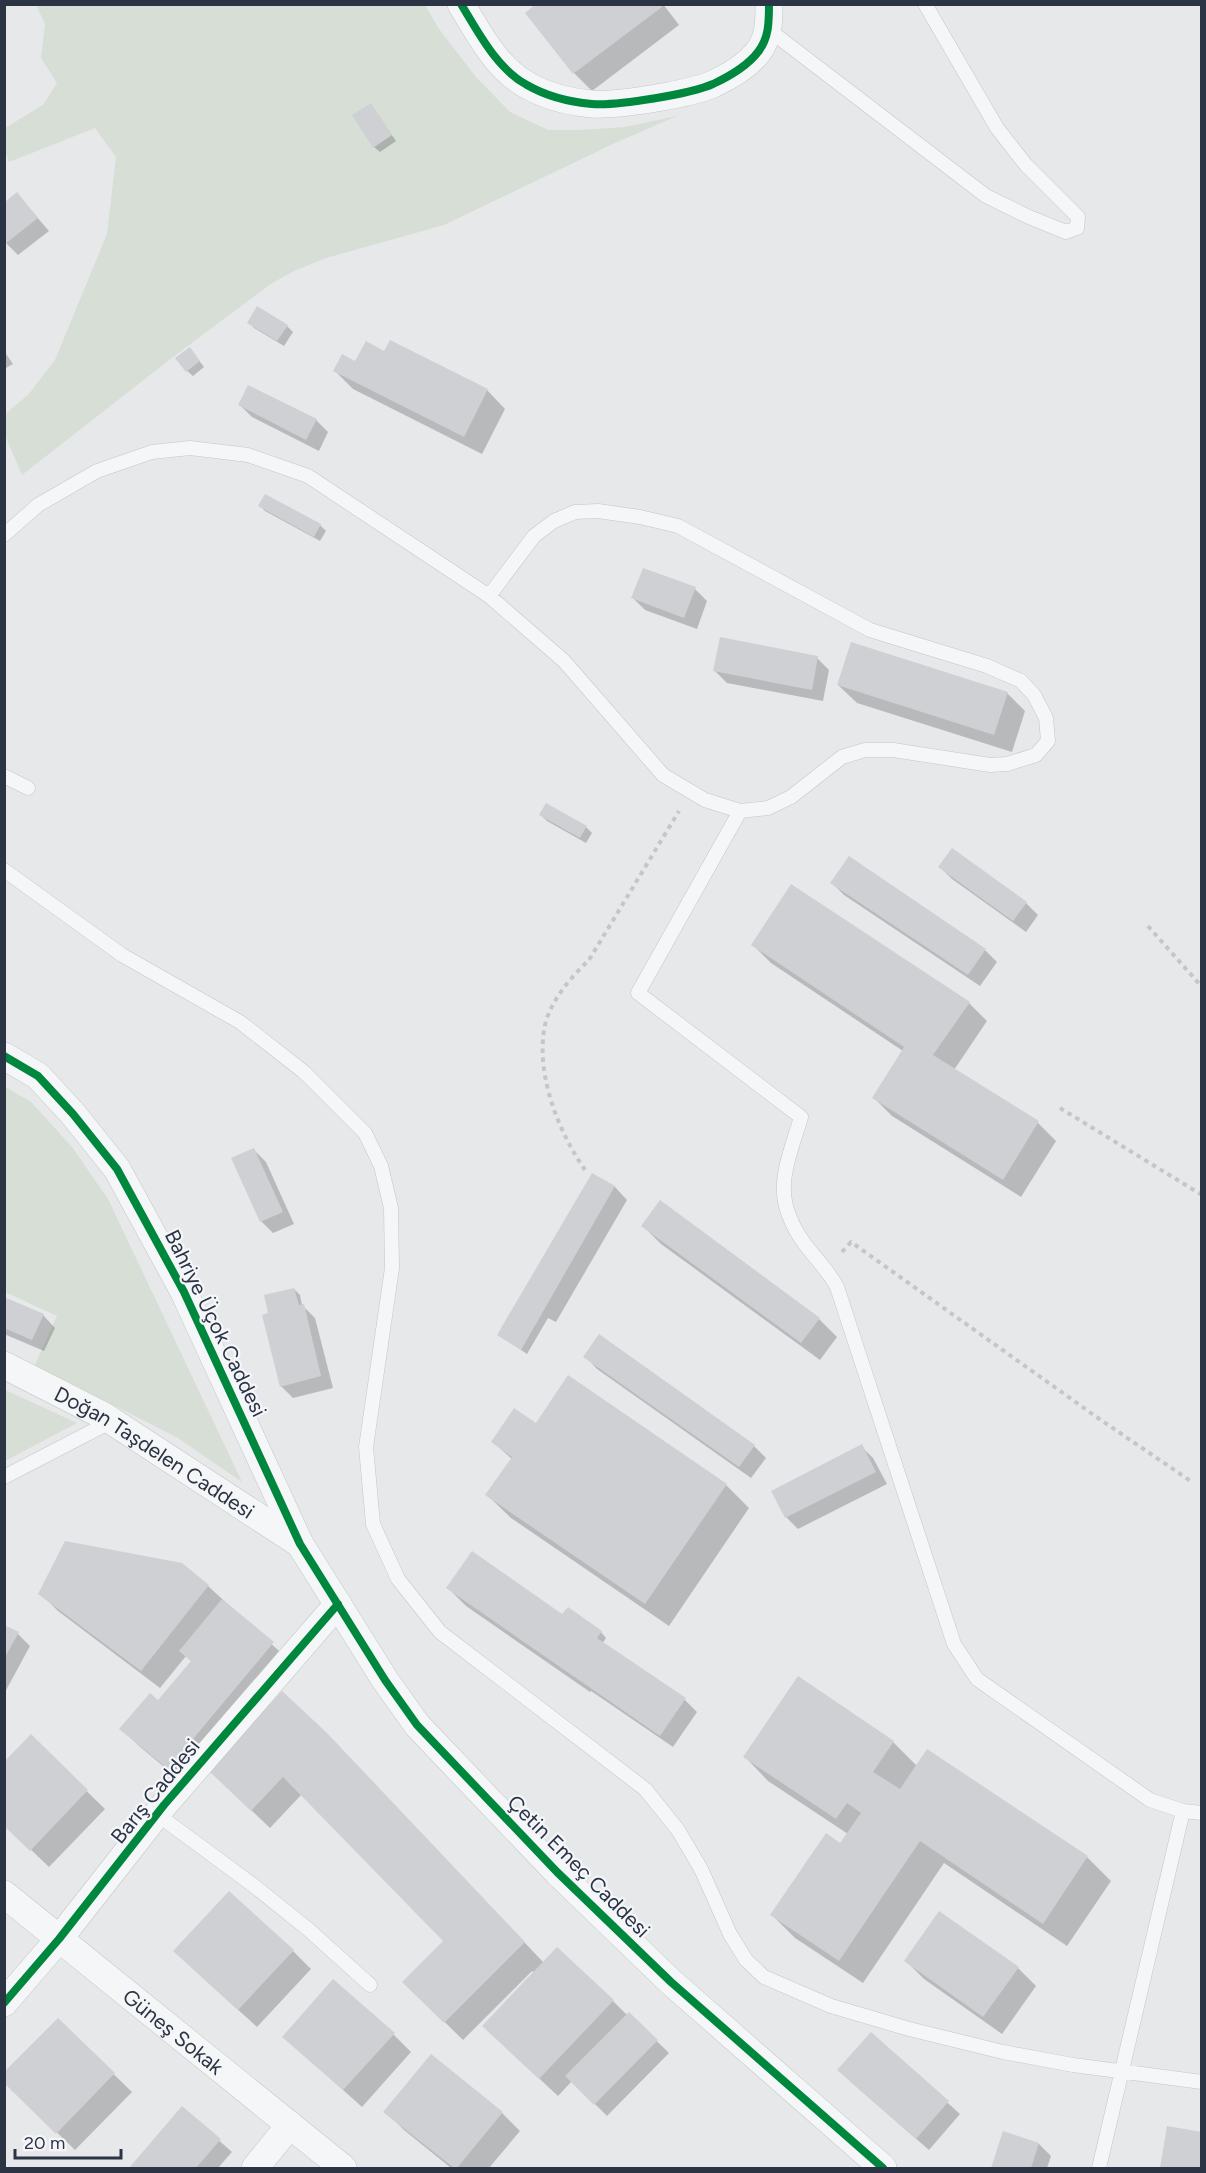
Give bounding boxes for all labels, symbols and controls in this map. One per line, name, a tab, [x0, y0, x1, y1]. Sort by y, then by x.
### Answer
street label: Bahriye Üçok Caddesi	[160, 1225, 272, 1421]
street label: Doğan Taşdelen Caddesi	[50, 1380, 259, 1523]
street label: Barış Caddesi	[105, 1734, 205, 1848]
street label: Çetin Emeç Caddesi	[503, 1790, 655, 1942]
street label: Güneş Sokak	[118, 1983, 229, 2080]
scale bar	[15, 2122, 122, 2160]
text: 20 m	[24, 2132, 65, 2154]

